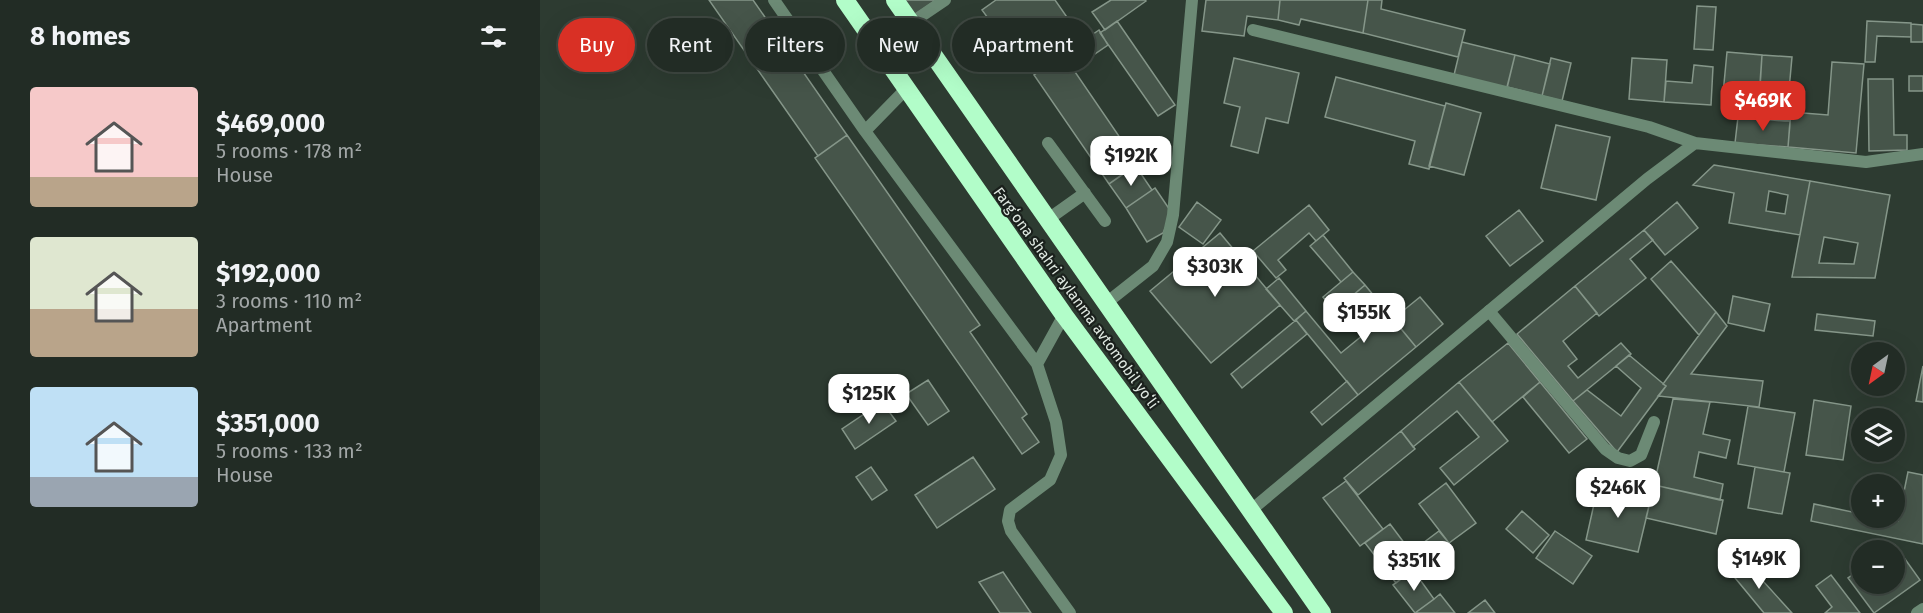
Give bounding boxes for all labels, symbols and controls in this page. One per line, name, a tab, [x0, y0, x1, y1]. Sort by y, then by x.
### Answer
chip: Buy	[558, 18, 635, 72]
chip: Rent	[647, 18, 733, 72]
chip: Filters	[745, 18, 845, 72]
chip: New	[857, 18, 940, 72]
chip: Apartment	[952, 18, 1095, 72]
icon: filters	[477, 20, 510, 53]
text: 8 homes	[30, 21, 130, 52]
pin: $469K	[1721, 81, 1805, 132]
text: $469K	[1734, 88, 1792, 112]
text: $469,000	[216, 108, 325, 139]
icon: home	[78, 111, 150, 183]
pin: $192K	[1089, 136, 1173, 187]
text: 5 rooms · 178 m²	[216, 139, 362, 163]
text: $192K	[1104, 143, 1158, 167]
text: House	[216, 163, 273, 187]
street label: Fargʻona shahri aylanma avtomobil yoʻli	[990, 184, 1162, 412]
pin: $303K	[1173, 247, 1257, 298]
text: $303K	[1187, 254, 1243, 278]
text: $192,000	[216, 258, 320, 289]
icon: home	[78, 261, 150, 333]
text: 3 rooms · 110 m²	[216, 289, 362, 313]
pin: $155K	[1322, 293, 1406, 344]
text: $155K	[1337, 300, 1391, 324]
text: Apartment	[216, 313, 312, 337]
north arrow	[1851, 342, 1905, 396]
map controls	[1851, 342, 1905, 594]
pin: $125K	[827, 374, 911, 425]
text: $125K	[842, 381, 896, 405]
text: $351,000	[216, 408, 320, 439]
button: layers	[1851, 408, 1905, 462]
icon: home	[78, 411, 150, 483]
text: 5 rooms · 133 m²	[216, 439, 363, 463]
text: House	[216, 463, 273, 487]
pin: $246K	[1576, 468, 1660, 519]
button: +	[1851, 474, 1905, 528]
text: $246K	[1590, 475, 1646, 499]
pin: $149K	[1717, 539, 1801, 590]
button: −	[1851, 540, 1905, 594]
pin: $351K	[1372, 541, 1456, 592]
text: $149K	[1732, 546, 1786, 570]
text: $351K	[1388, 548, 1440, 572]

